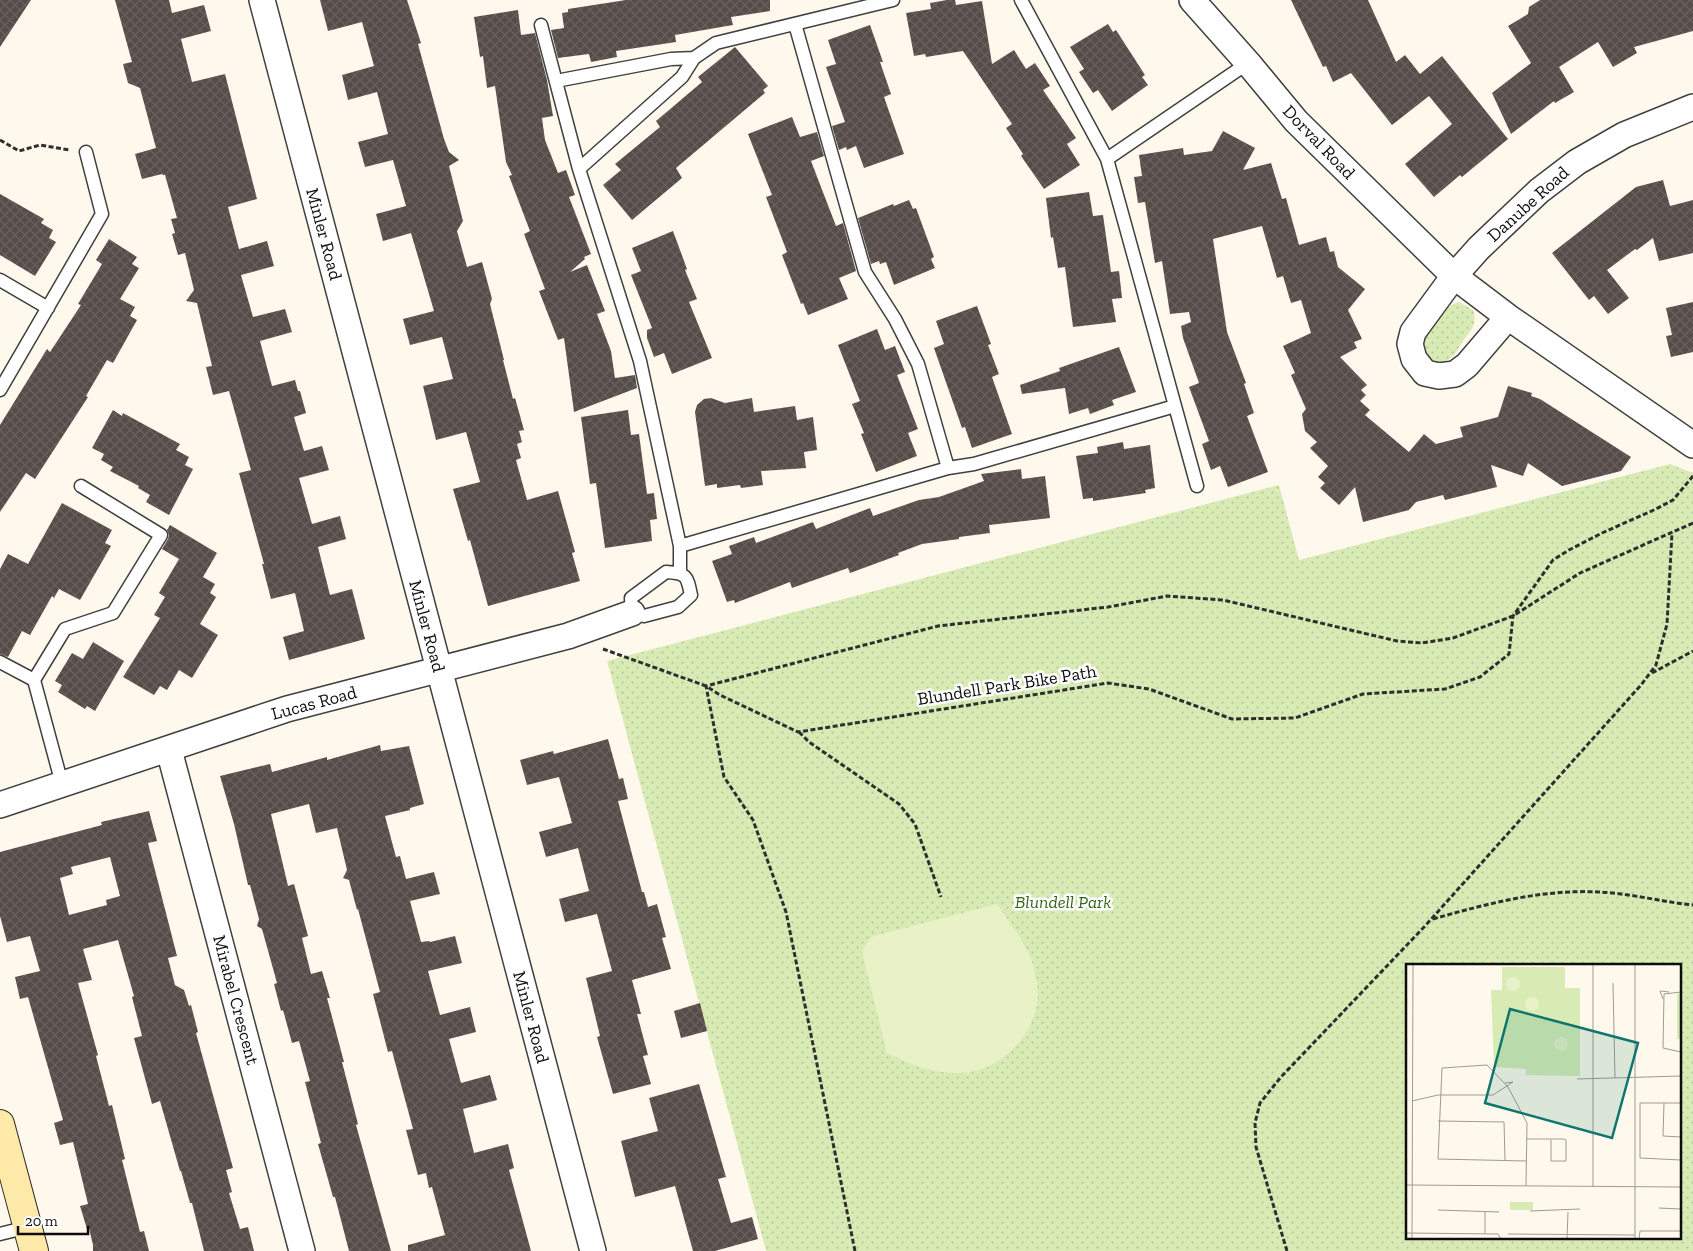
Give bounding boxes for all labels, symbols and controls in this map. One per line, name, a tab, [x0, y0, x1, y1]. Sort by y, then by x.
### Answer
street label: Dorval Road	[1278, 100, 1360, 184]
street label: Danube Road	[1483, 161, 1574, 246]
street label: Minler Road	[301, 185, 347, 283]
street label: Minler Road	[404, 577, 450, 675]
street label: Blundell Park Bike Path	[916, 660, 1098, 710]
street label: Lucas Road	[269, 681, 359, 725]
park label: Blundell Park	[1015, 891, 1111, 913]
street label: Mirabel Crescent	[208, 933, 264, 1068]
inset map	[1406, 964, 1680, 1238]
street label: Minler Road	[508, 968, 554, 1066]
scale bar	[18, 1204, 88, 1236]
text: 20 m	[25, 1212, 58, 1230]

